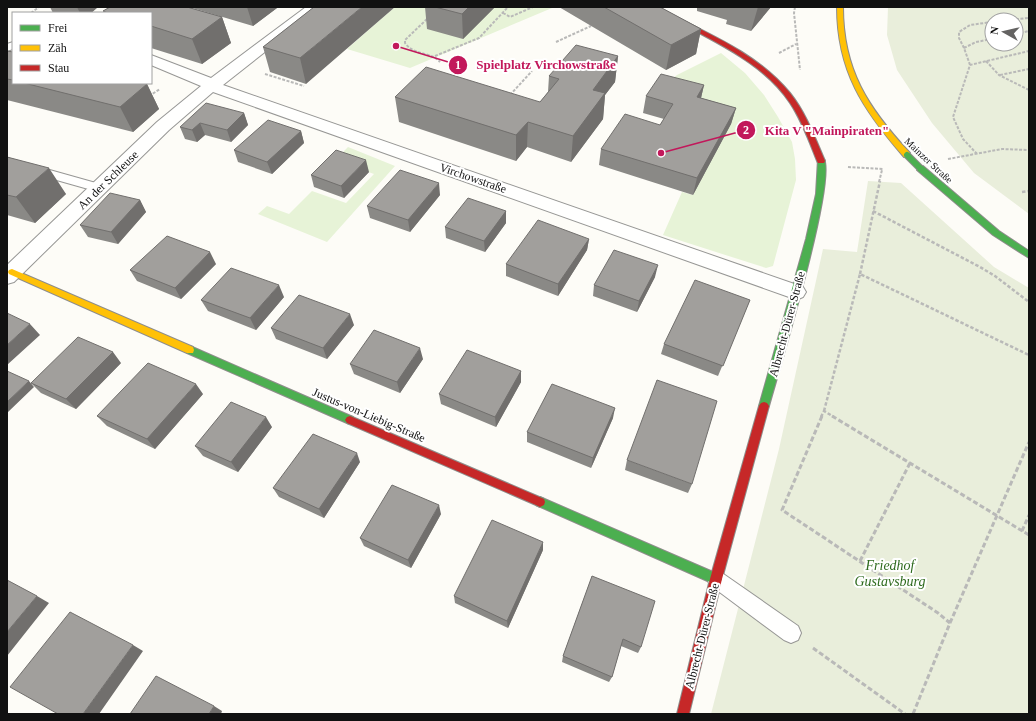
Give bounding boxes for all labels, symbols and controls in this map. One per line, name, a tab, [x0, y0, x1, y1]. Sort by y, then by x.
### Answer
legend	[12, 12, 152, 84]
north arrow	[984, 12, 1024, 52]
text: Frei	[48, 21, 68, 35]
text: N	[988, 26, 1001, 35]
text: Zäh	[48, 41, 67, 55]
callout: Spielplatz Virchowstraße	[448, 52, 623, 77]
text: Spielplatz Virchowstraße	[476, 57, 616, 72]
text: 1	[455, 58, 461, 72]
text: Stau	[48, 61, 69, 75]
callout: Kita V "Mainpiraten"	[736, 118, 897, 143]
text: 2	[743, 123, 749, 137]
text: Kita V "Mainpiraten"	[765, 123, 889, 138]
street label: Mainzer Straße	[902, 135, 955, 186]
street label: An der Schleuse	[75, 148, 141, 212]
street label: Virchowstraße	[438, 160, 508, 196]
street label: Albrecht-Dürer-Straße	[766, 270, 808, 378]
street label: Justus-von-Liebig-Straße	[310, 385, 428, 445]
park label: Friedhof Gustavsburg	[854, 558, 926, 589]
street label: Albrecht-Dürer-Straße	[682, 582, 722, 690]

